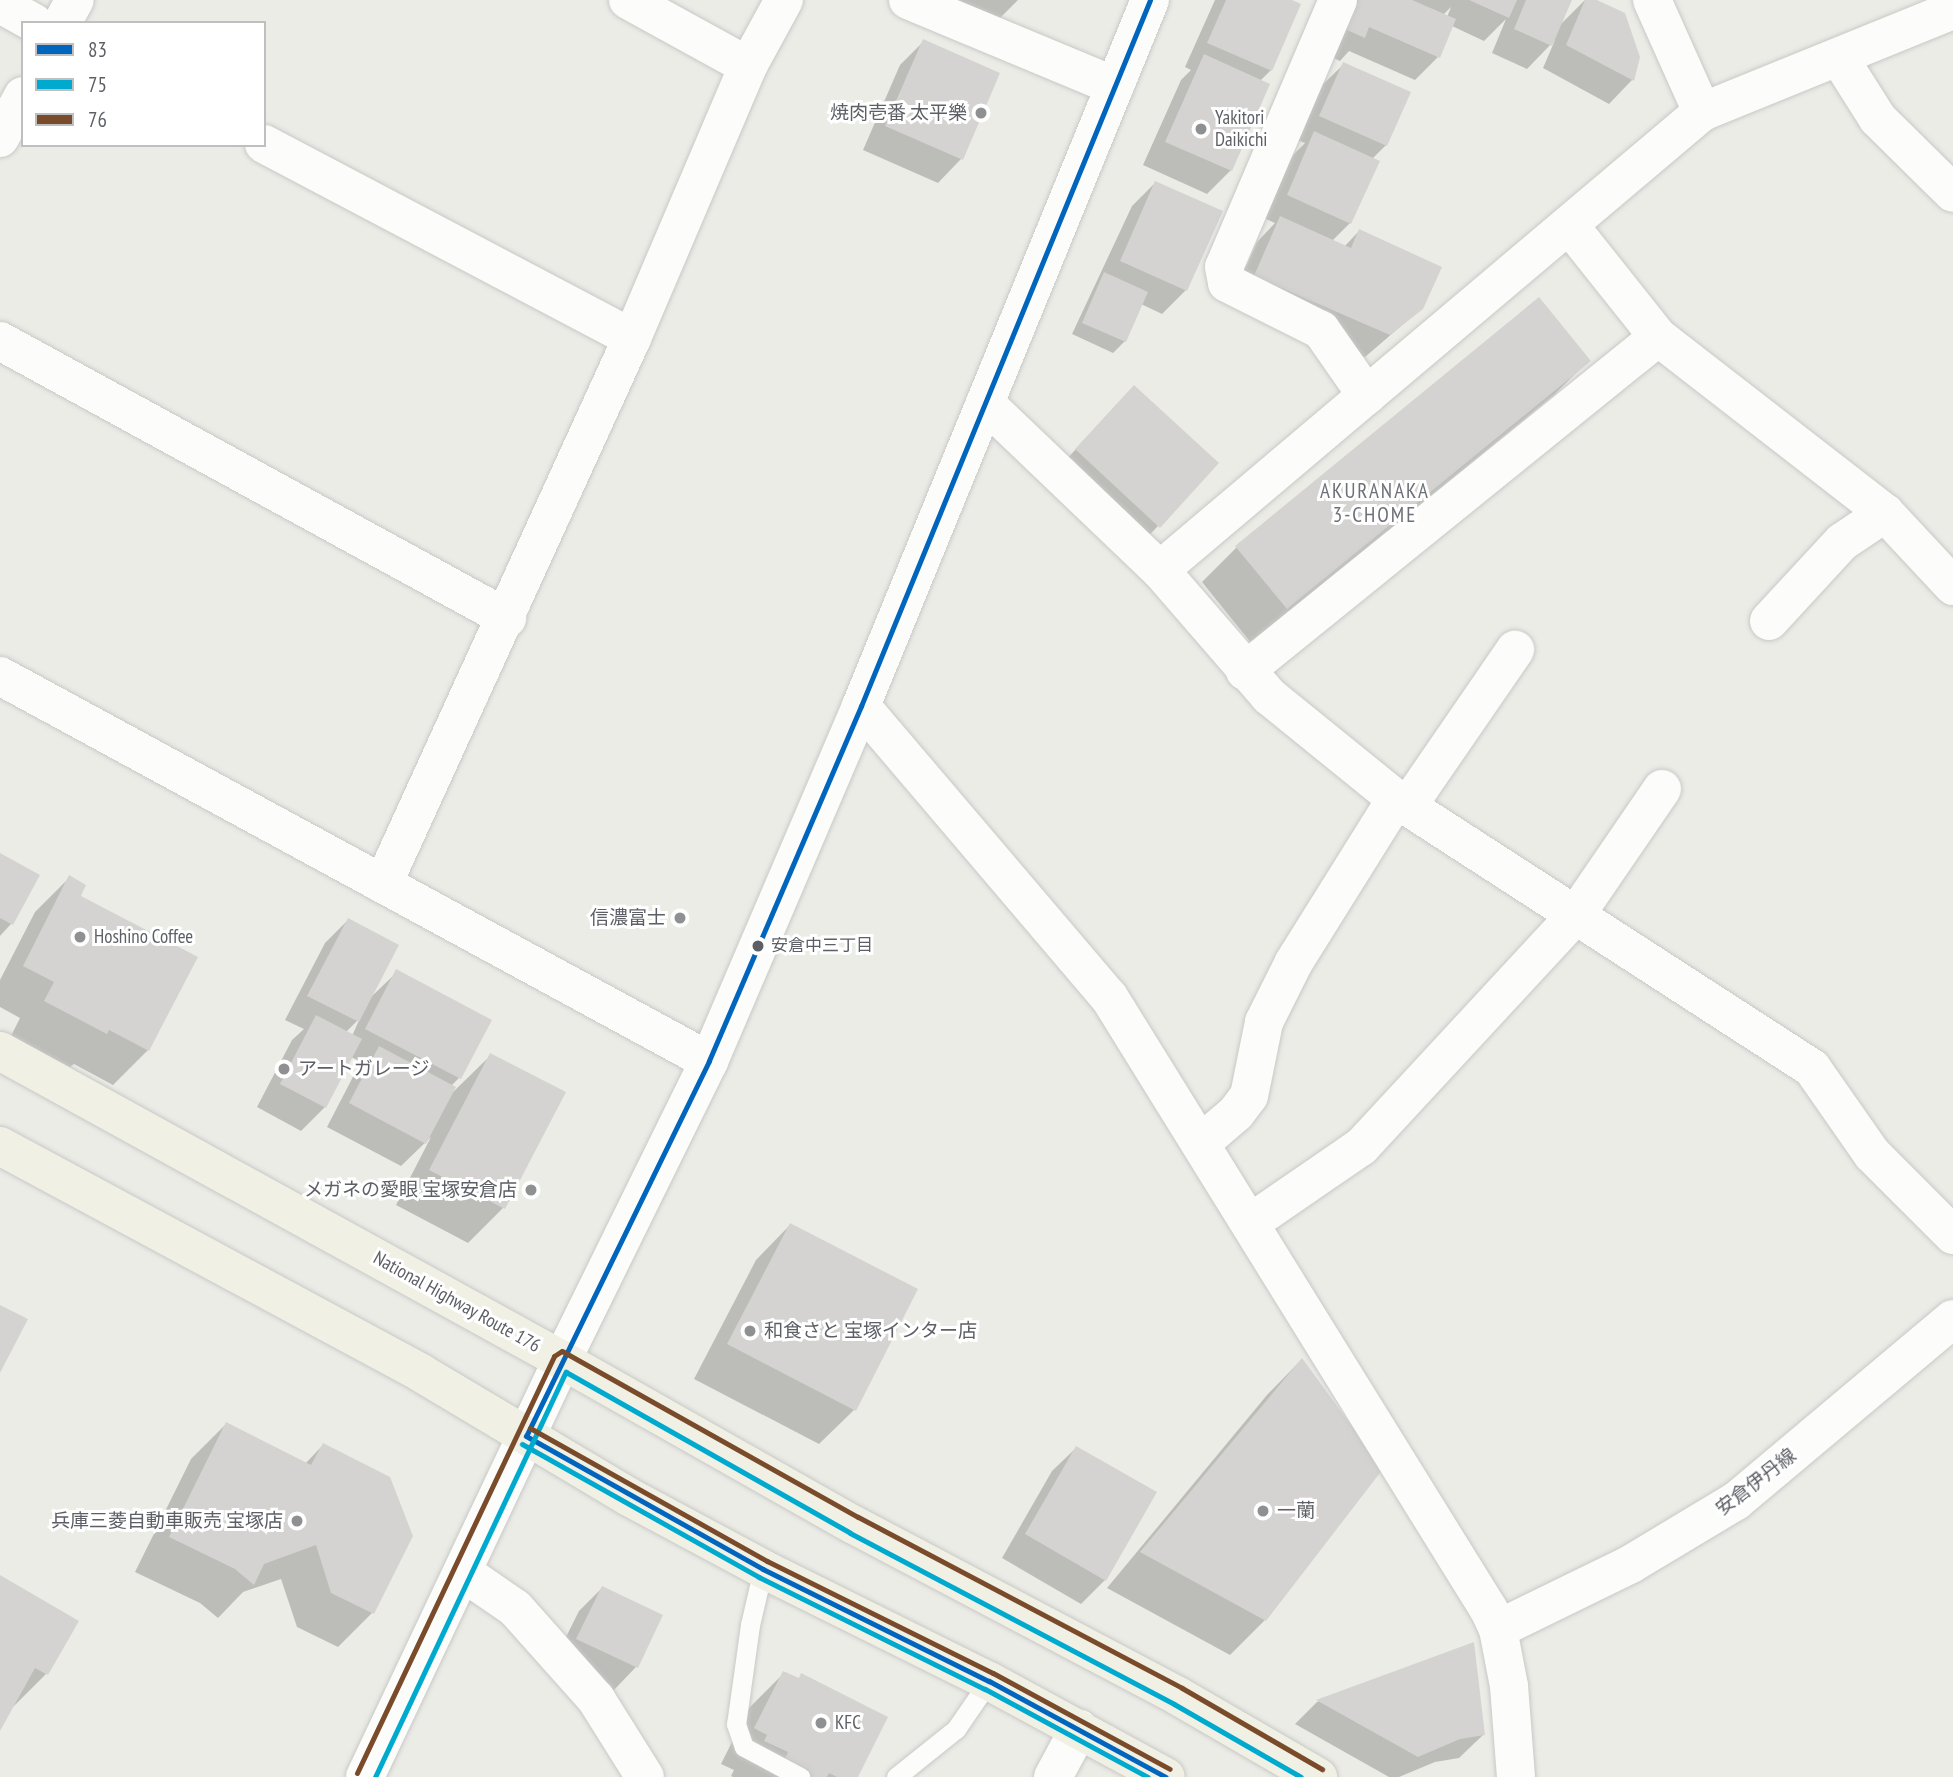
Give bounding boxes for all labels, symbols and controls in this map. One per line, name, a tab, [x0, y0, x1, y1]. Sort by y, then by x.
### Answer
legend	[21, 21, 266, 147]
text: 83	[88, 36, 107, 63]
text: 75	[88, 71, 107, 98]
place label: 焼肉壱番 太平樂	[830, 102, 967, 124]
marker: 焼肉壱番 太平樂	[973, 105, 989, 121]
text: 76	[88, 106, 107, 133]
place label: Yakitori Daikichi	[1215, 107, 1267, 151]
marker: Yakitori Daikichi	[1193, 121, 1209, 137]
district label: AKURANAKA 3-CHOME	[1321, 478, 1429, 528]
place label: 信濃富士	[590, 907, 666, 929]
marker: 信濃富士	[672, 910, 688, 926]
place label: Hoshino Coffee	[94, 926, 193, 948]
marker: Hoshino Coffee	[72, 929, 88, 945]
place label: 安倉中三丁目	[771, 936, 873, 956]
marker: 安倉中三丁目	[751, 939, 765, 953]
place label: アートガレージ	[298, 1058, 430, 1080]
marker: アートガレージ	[276, 1061, 292, 1077]
place label: メガネの愛眼 宝塚安倉店	[304, 1179, 517, 1201]
marker: メガネの愛眼 宝塚安倉店	[523, 1182, 539, 1198]
street label: National Highway Route 176	[369, 1246, 545, 1358]
place label: 和食さと 宝塚インター店	[764, 1320, 977, 1342]
marker: 和食さと 宝塚インター店	[742, 1323, 758, 1339]
street label: 安倉伊丹線	[1712, 1444, 1800, 1520]
place label: 一蘭	[1277, 1500, 1315, 1522]
marker: 一蘭	[1255, 1503, 1271, 1519]
place label: 兵庫三菱自動車販売 宝塚店	[51, 1510, 283, 1532]
marker: 兵庫三菱自動車販売 宝塚店	[289, 1513, 305, 1529]
place label: KFC	[835, 1712, 861, 1734]
marker: KFC	[813, 1715, 829, 1731]

